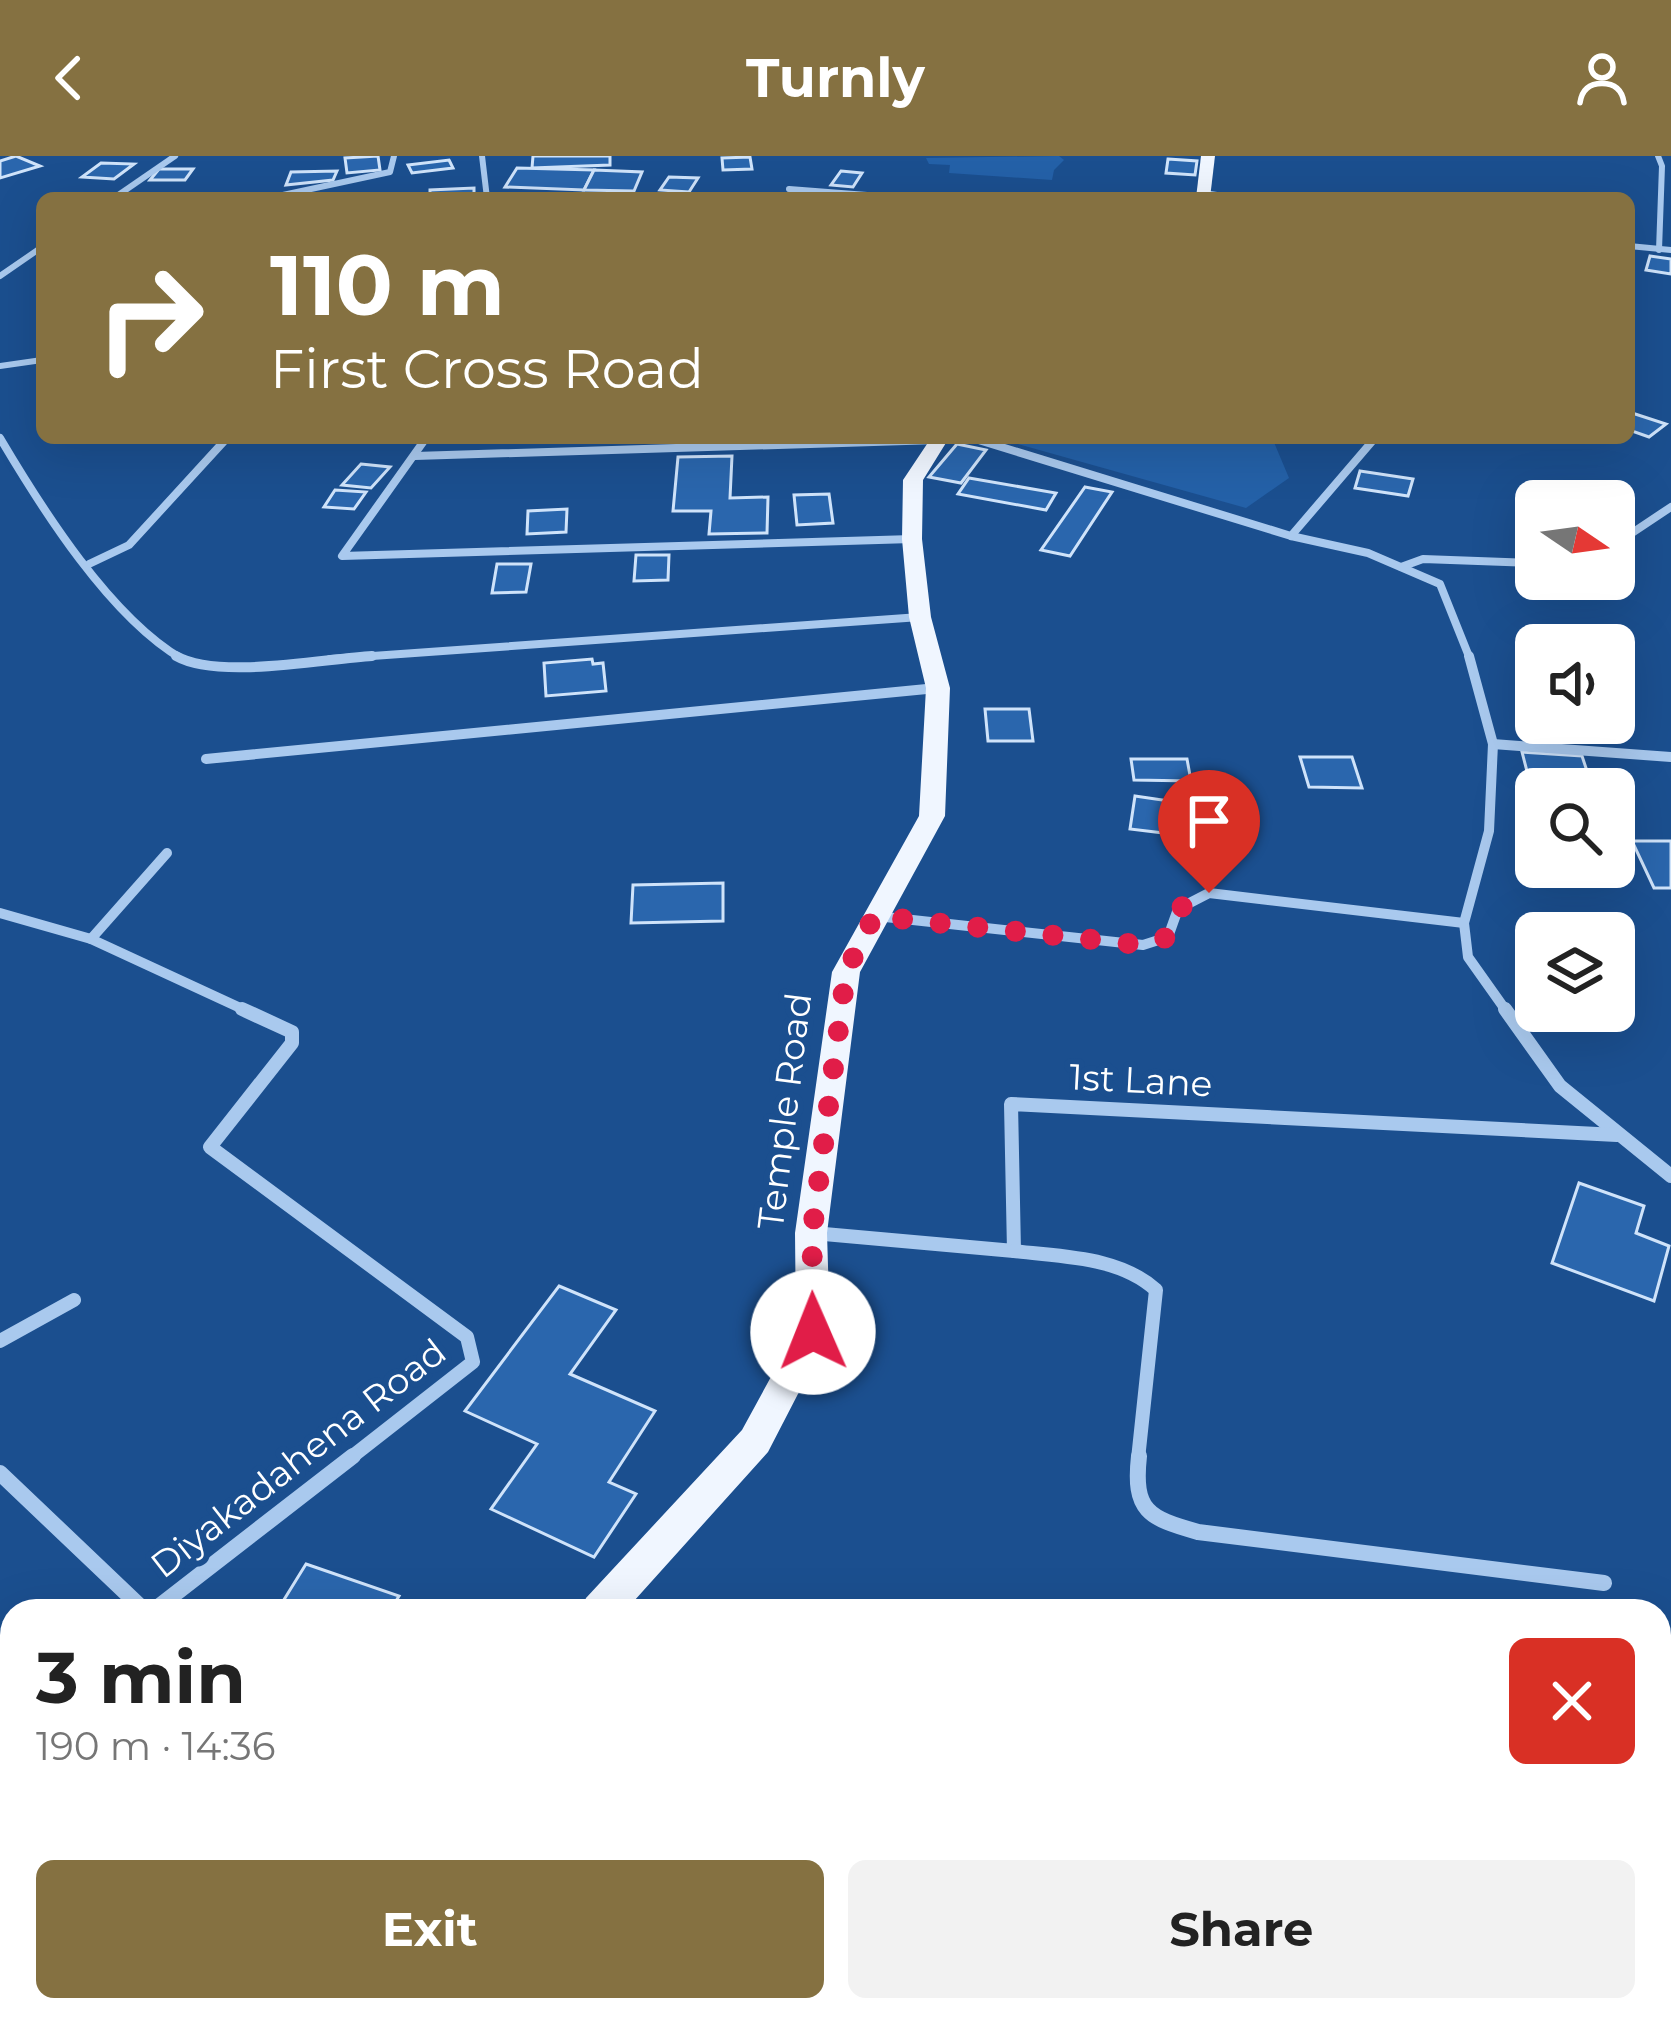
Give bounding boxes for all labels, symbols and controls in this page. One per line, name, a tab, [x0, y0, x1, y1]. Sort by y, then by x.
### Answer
icon: back	[36, 45, 102, 111]
text: Turnly	[746, 45, 925, 111]
icon: person	[1569, 45, 1635, 111]
text: 110 m	[270, 234, 505, 336]
icon: right	[72, 240, 228, 396]
text: First Cross Road	[270, 336, 704, 402]
north arrow	[1515, 480, 1635, 600]
map controls	[1515, 480, 1635, 1032]
button: sound	[1515, 624, 1635, 744]
button: search	[1515, 768, 1635, 888]
pin	[1158, 770, 1260, 893]
icon: arrive	[1176, 788, 1242, 854]
button: layers	[1515, 912, 1635, 1032]
street label: Temple Road	[748, 990, 820, 1232]
street label: 1st Lane	[1068, 1054, 1214, 1106]
position arrow	[750, 1269, 876, 1395]
street label: Diyakadahena Road	[142, 1329, 454, 1587]
text: 3 min	[36, 1633, 246, 1721]
button: close	[1509, 1638, 1635, 1764]
text: 190 m · 14:36	[36, 1722, 276, 1770]
button: Exit	[36, 1860, 824, 1998]
button: Share	[848, 1860, 1635, 1998]

